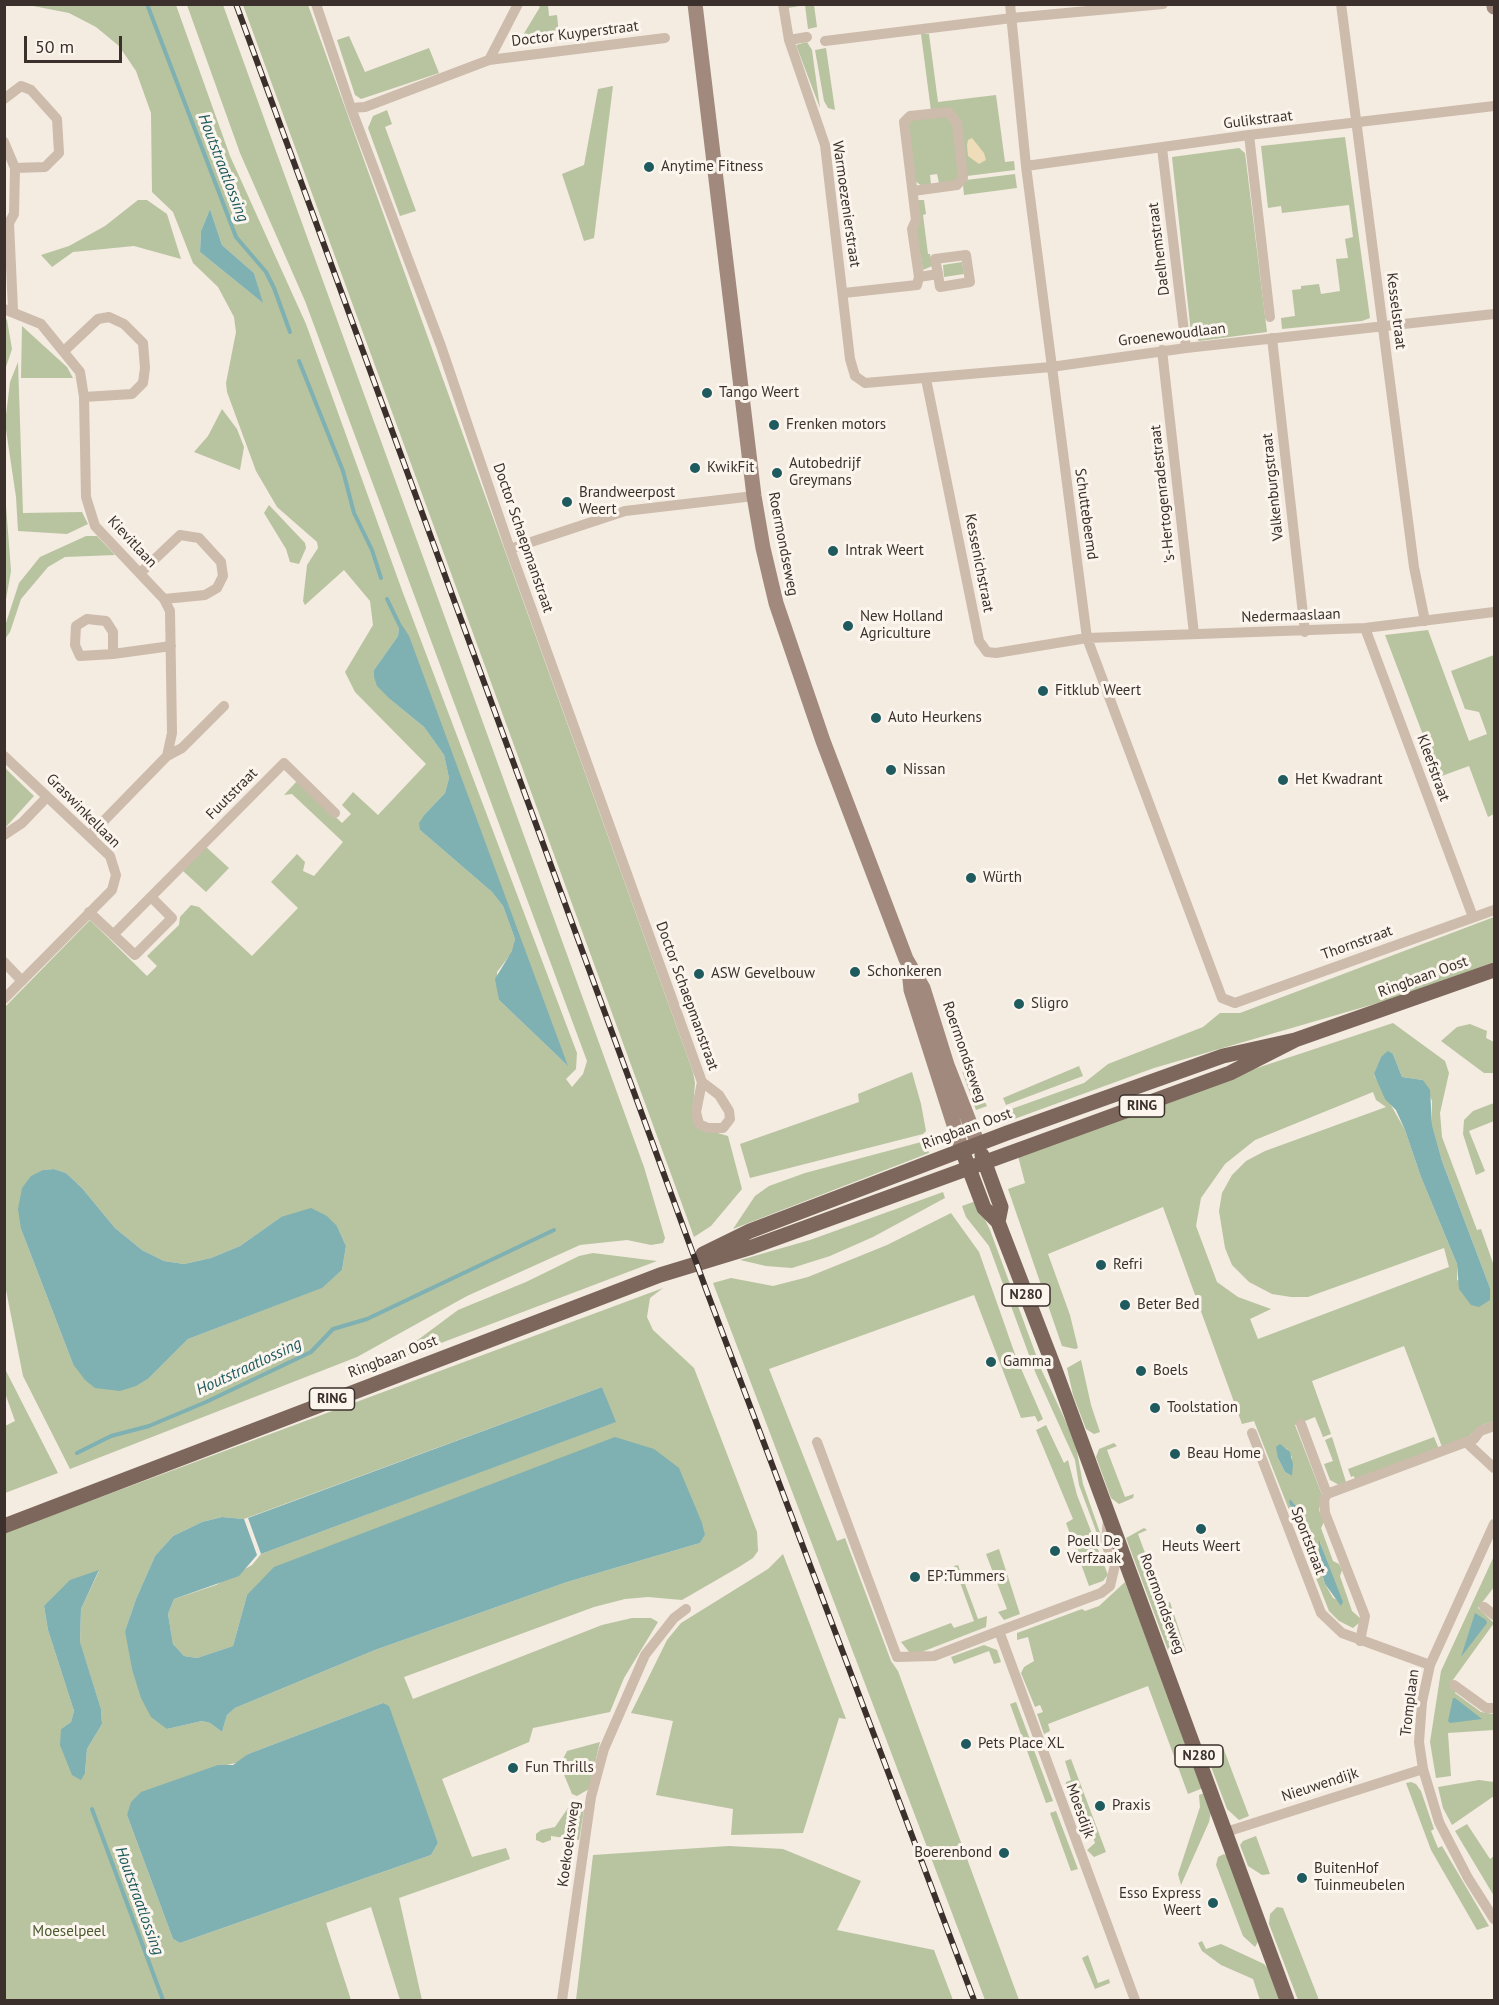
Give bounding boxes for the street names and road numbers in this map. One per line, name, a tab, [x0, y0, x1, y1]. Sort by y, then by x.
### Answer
street label: Doctor Kuyperstraat	[510, 17, 640, 51]
street label: Gulikstraat	[1223, 107, 1293, 133]
street label: Warmoezenierstraat	[828, 140, 864, 268]
street label: Daelhemstraat	[1144, 201, 1174, 297]
street label: Kesselstraat	[1382, 272, 1410, 350]
street label: Groenewoudlaan	[1117, 319, 1227, 351]
street label: 's-Hertogenradestraat	[1147, 424, 1179, 564]
street label: Valkenburgstraat	[1258, 432, 1288, 542]
street label: Doctor Schaepmanstraat	[489, 461, 557, 615]
street label: Schuttebeemd	[1071, 467, 1101, 561]
street label: Roermondseweg	[764, 490, 802, 598]
street label: Kievitlaan	[104, 512, 160, 572]
street label: Kessenichstraat	[961, 512, 997, 614]
street label: Nedermaaslaan	[1241, 605, 1341, 627]
street label: Kleefstraat	[1413, 732, 1453, 804]
street label: Fuutstraat	[202, 764, 262, 824]
street label: Graswinkellaan	[42, 770, 124, 852]
street label: Doctor Schaepmanstraat	[652, 919, 722, 1073]
street label: Thornstraat	[1319, 922, 1395, 964]
street label: Ringbaan Oost	[1376, 952, 1470, 1002]
street label: Roermondseweg	[938, 999, 990, 1105]
road number: RING	[1120, 1095, 1164, 1117]
street label: Ringbaan Oost	[920, 1104, 1014, 1154]
road number: N280	[1002, 1284, 1050, 1306]
street label: Ringbaan Oost	[346, 1332, 440, 1382]
road number: RING	[310, 1388, 354, 1410]
street label: Sportstraat	[1287, 1505, 1329, 1577]
street label: Roermondseweg	[1135, 1551, 1189, 1657]
street label: Tromplaan	[1397, 1668, 1423, 1738]
road number: N280	[1175, 1745, 1223, 1767]
street label: Nieuwendijk	[1279, 1764, 1361, 1806]
street label: Moesdijk	[1062, 1781, 1098, 1841]
street label: Koekoeksweg	[554, 1800, 584, 1888]

